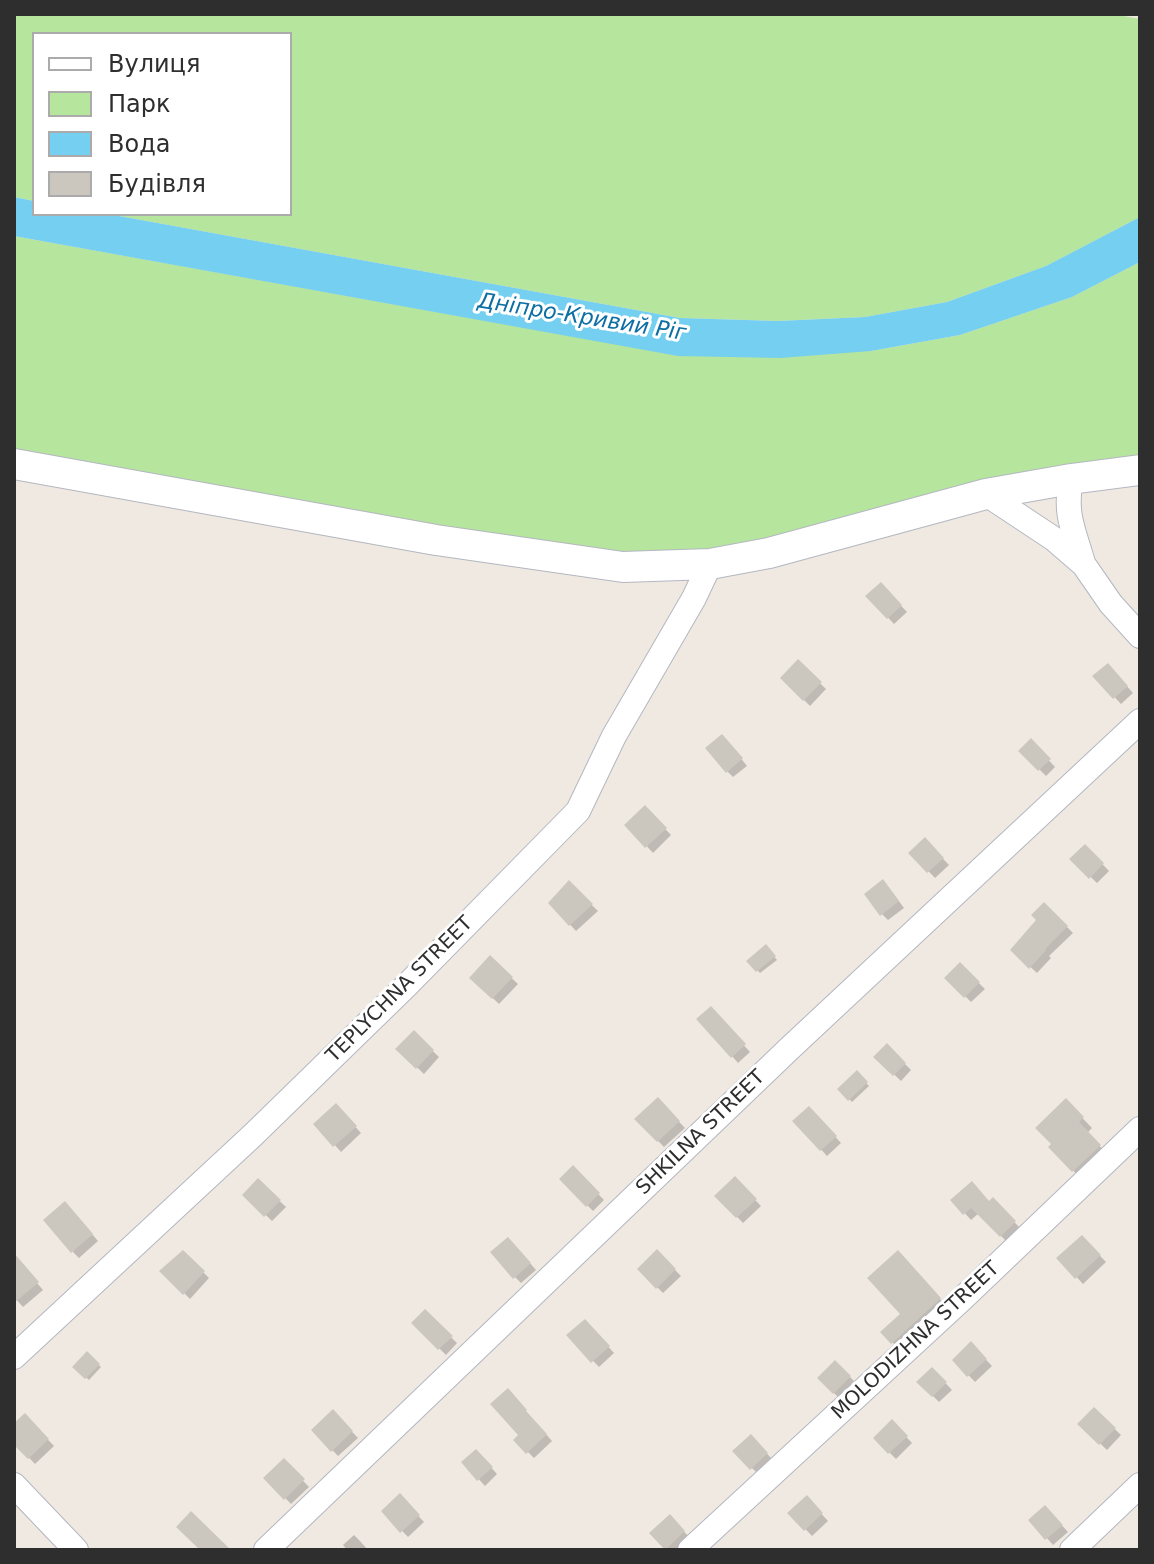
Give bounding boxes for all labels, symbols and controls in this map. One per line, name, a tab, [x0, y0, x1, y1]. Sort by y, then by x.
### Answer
legend	[32, 32, 292, 216]
text: Вулиця	[108, 50, 200, 78]
text: Парк	[108, 90, 170, 118]
text: Вода	[108, 130, 170, 158]
text: Будівля	[108, 170, 206, 198]
water label: Дніпро-Кривий Ріг	[476, 288, 688, 348]
street label: TEPLYCHNA STREET	[322, 912, 478, 1068]
street label: SHKILNA STREET	[632, 1066, 770, 1200]
street label: MOLODIZHNA STREET	[827, 1257, 1005, 1425]

